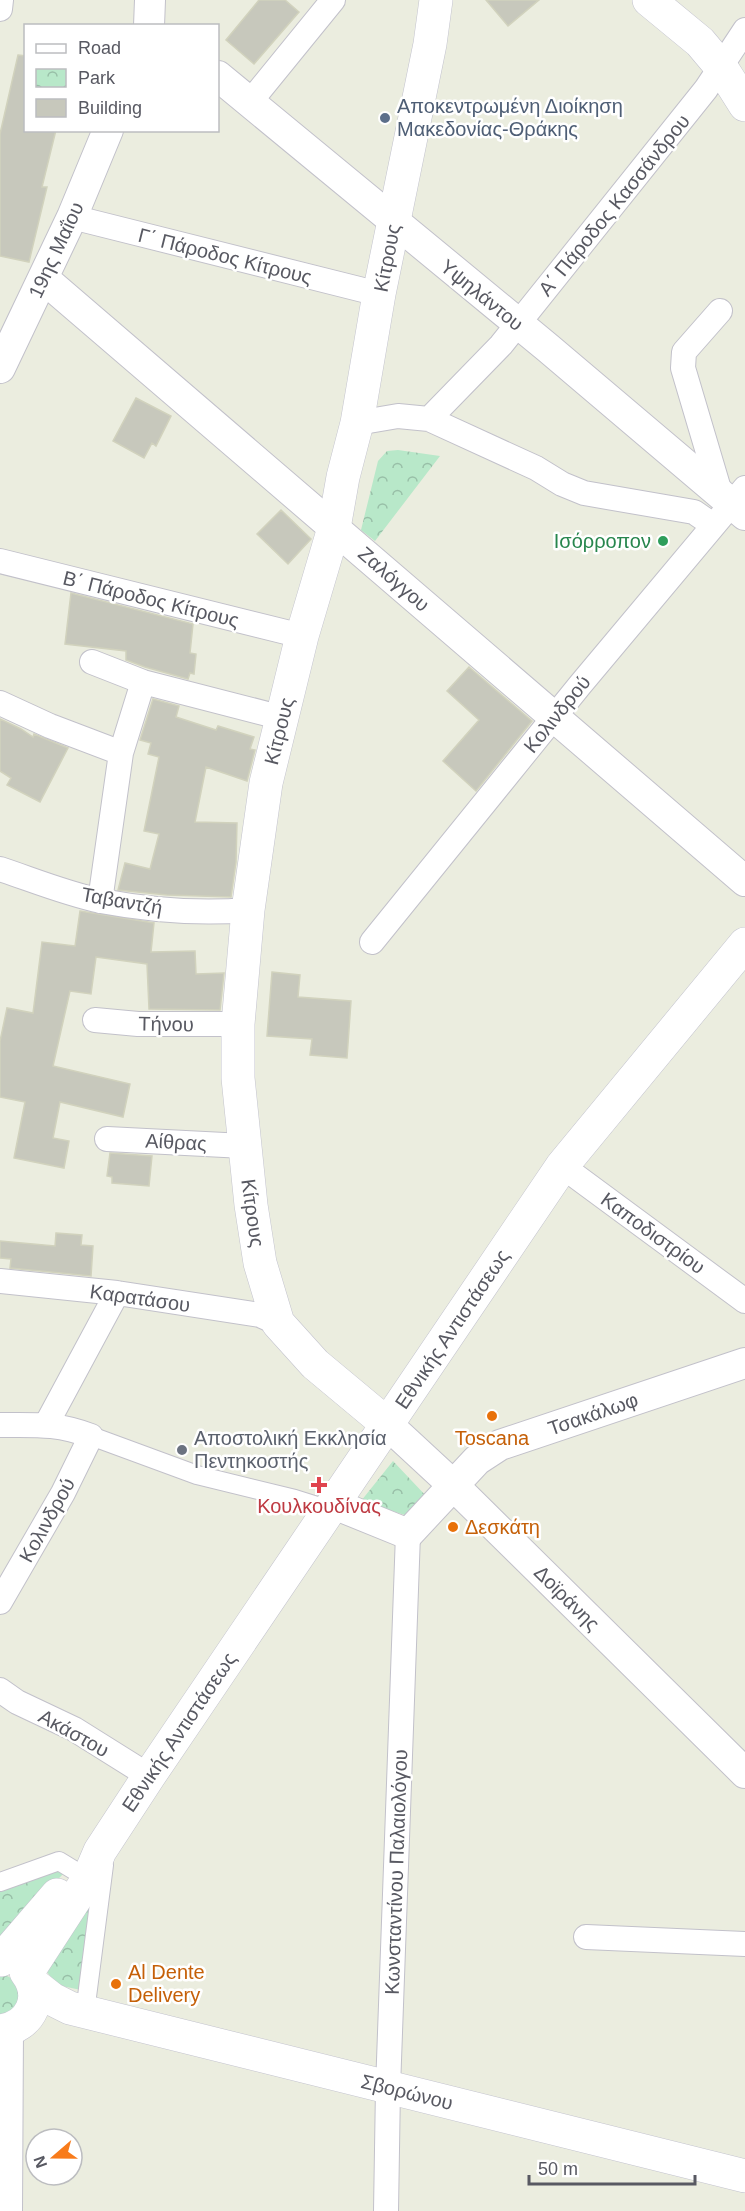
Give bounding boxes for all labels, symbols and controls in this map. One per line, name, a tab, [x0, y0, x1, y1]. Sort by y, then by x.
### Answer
legend	[24, 24, 219, 132]
text: Road	[78, 38, 121, 58]
text: Park	[78, 68, 116, 88]
place label: Αποκεντρωμένη Διοίκηση Μακεδονίας-Θράκης	[397, 95, 623, 140]
text: Building	[78, 98, 142, 118]
street label: Α΄ Πάροδος Κασσάνδρου	[534, 110, 694, 300]
marker: Αποκεντρωμένη Διοίκηση Μακεδονίας-Θράκης	[378, 111, 392, 125]
street label: 19ης Μαΐου	[24, 199, 88, 301]
street label: Κίτρους	[370, 222, 404, 294]
street label: Γ΄ Πάροδος Κίτρους	[136, 224, 314, 288]
street label: Υψηλάντου	[436, 255, 528, 335]
place label: Ισόρροπον	[554, 530, 651, 552]
marker: Ισόρροπον	[656, 534, 670, 548]
street label: Ζαλόγγου	[354, 542, 434, 616]
street label: Β΄ Πάροδος Κίτρους	[61, 567, 241, 632]
street label: Κολινδρού	[519, 671, 595, 757]
street label: Κίτρους	[260, 695, 298, 767]
street label: Ταβαντζή	[80, 883, 164, 919]
street label: Τήνου	[138, 1013, 194, 1035]
street label: Αίθρας	[145, 1129, 208, 1155]
street label: Κίτρους	[237, 1177, 269, 1249]
street label: Καποδιστρίου	[597, 1188, 709, 1278]
street label: Εθνικής Αντιστάσεως	[390, 1245, 514, 1413]
street label: Καρατάσου	[88, 1280, 192, 1316]
street label: Τσακάλωφ	[545, 1388, 641, 1440]
marker: Toscana	[485, 1409, 499, 1423]
place label: Αποστολική Εκκλησία Πεντηκοστής	[194, 1427, 387, 1472]
place label: Toscana	[455, 1427, 530, 1449]
marker: Αποστολική Εκκλησία Πεντηκοστής	[175, 1443, 189, 1457]
street label: Κολινδρού	[15, 1474, 79, 1566]
marker: Κουλκουδίνας	[312, 1478, 326, 1492]
place label: Κουλκουδίνας	[257, 1495, 381, 1517]
place label: Δεσκάτη	[465, 1516, 540, 1538]
marker: Δεσκάτη	[446, 1520, 460, 1534]
street label: Δοϊράνης	[530, 1561, 604, 1635]
street label: Εθνικής Αντιστάσεως	[117, 1648, 241, 1816]
street label: Ακάστου	[35, 1705, 113, 1761]
street label: Κωνσταντίνου Παλαιολόγου	[381, 1749, 411, 1995]
place label: Al Dente Delivery	[128, 1961, 205, 2006]
marker: Al Dente Delivery	[109, 1977, 123, 1991]
street label: Σβορώνου	[359, 2070, 455, 2114]
north arrow	[24, 2127, 84, 2187]
scale bar	[529, 2148, 696, 2186]
text: N	[30, 2154, 50, 2170]
text: 50 m	[538, 2159, 578, 2179]

